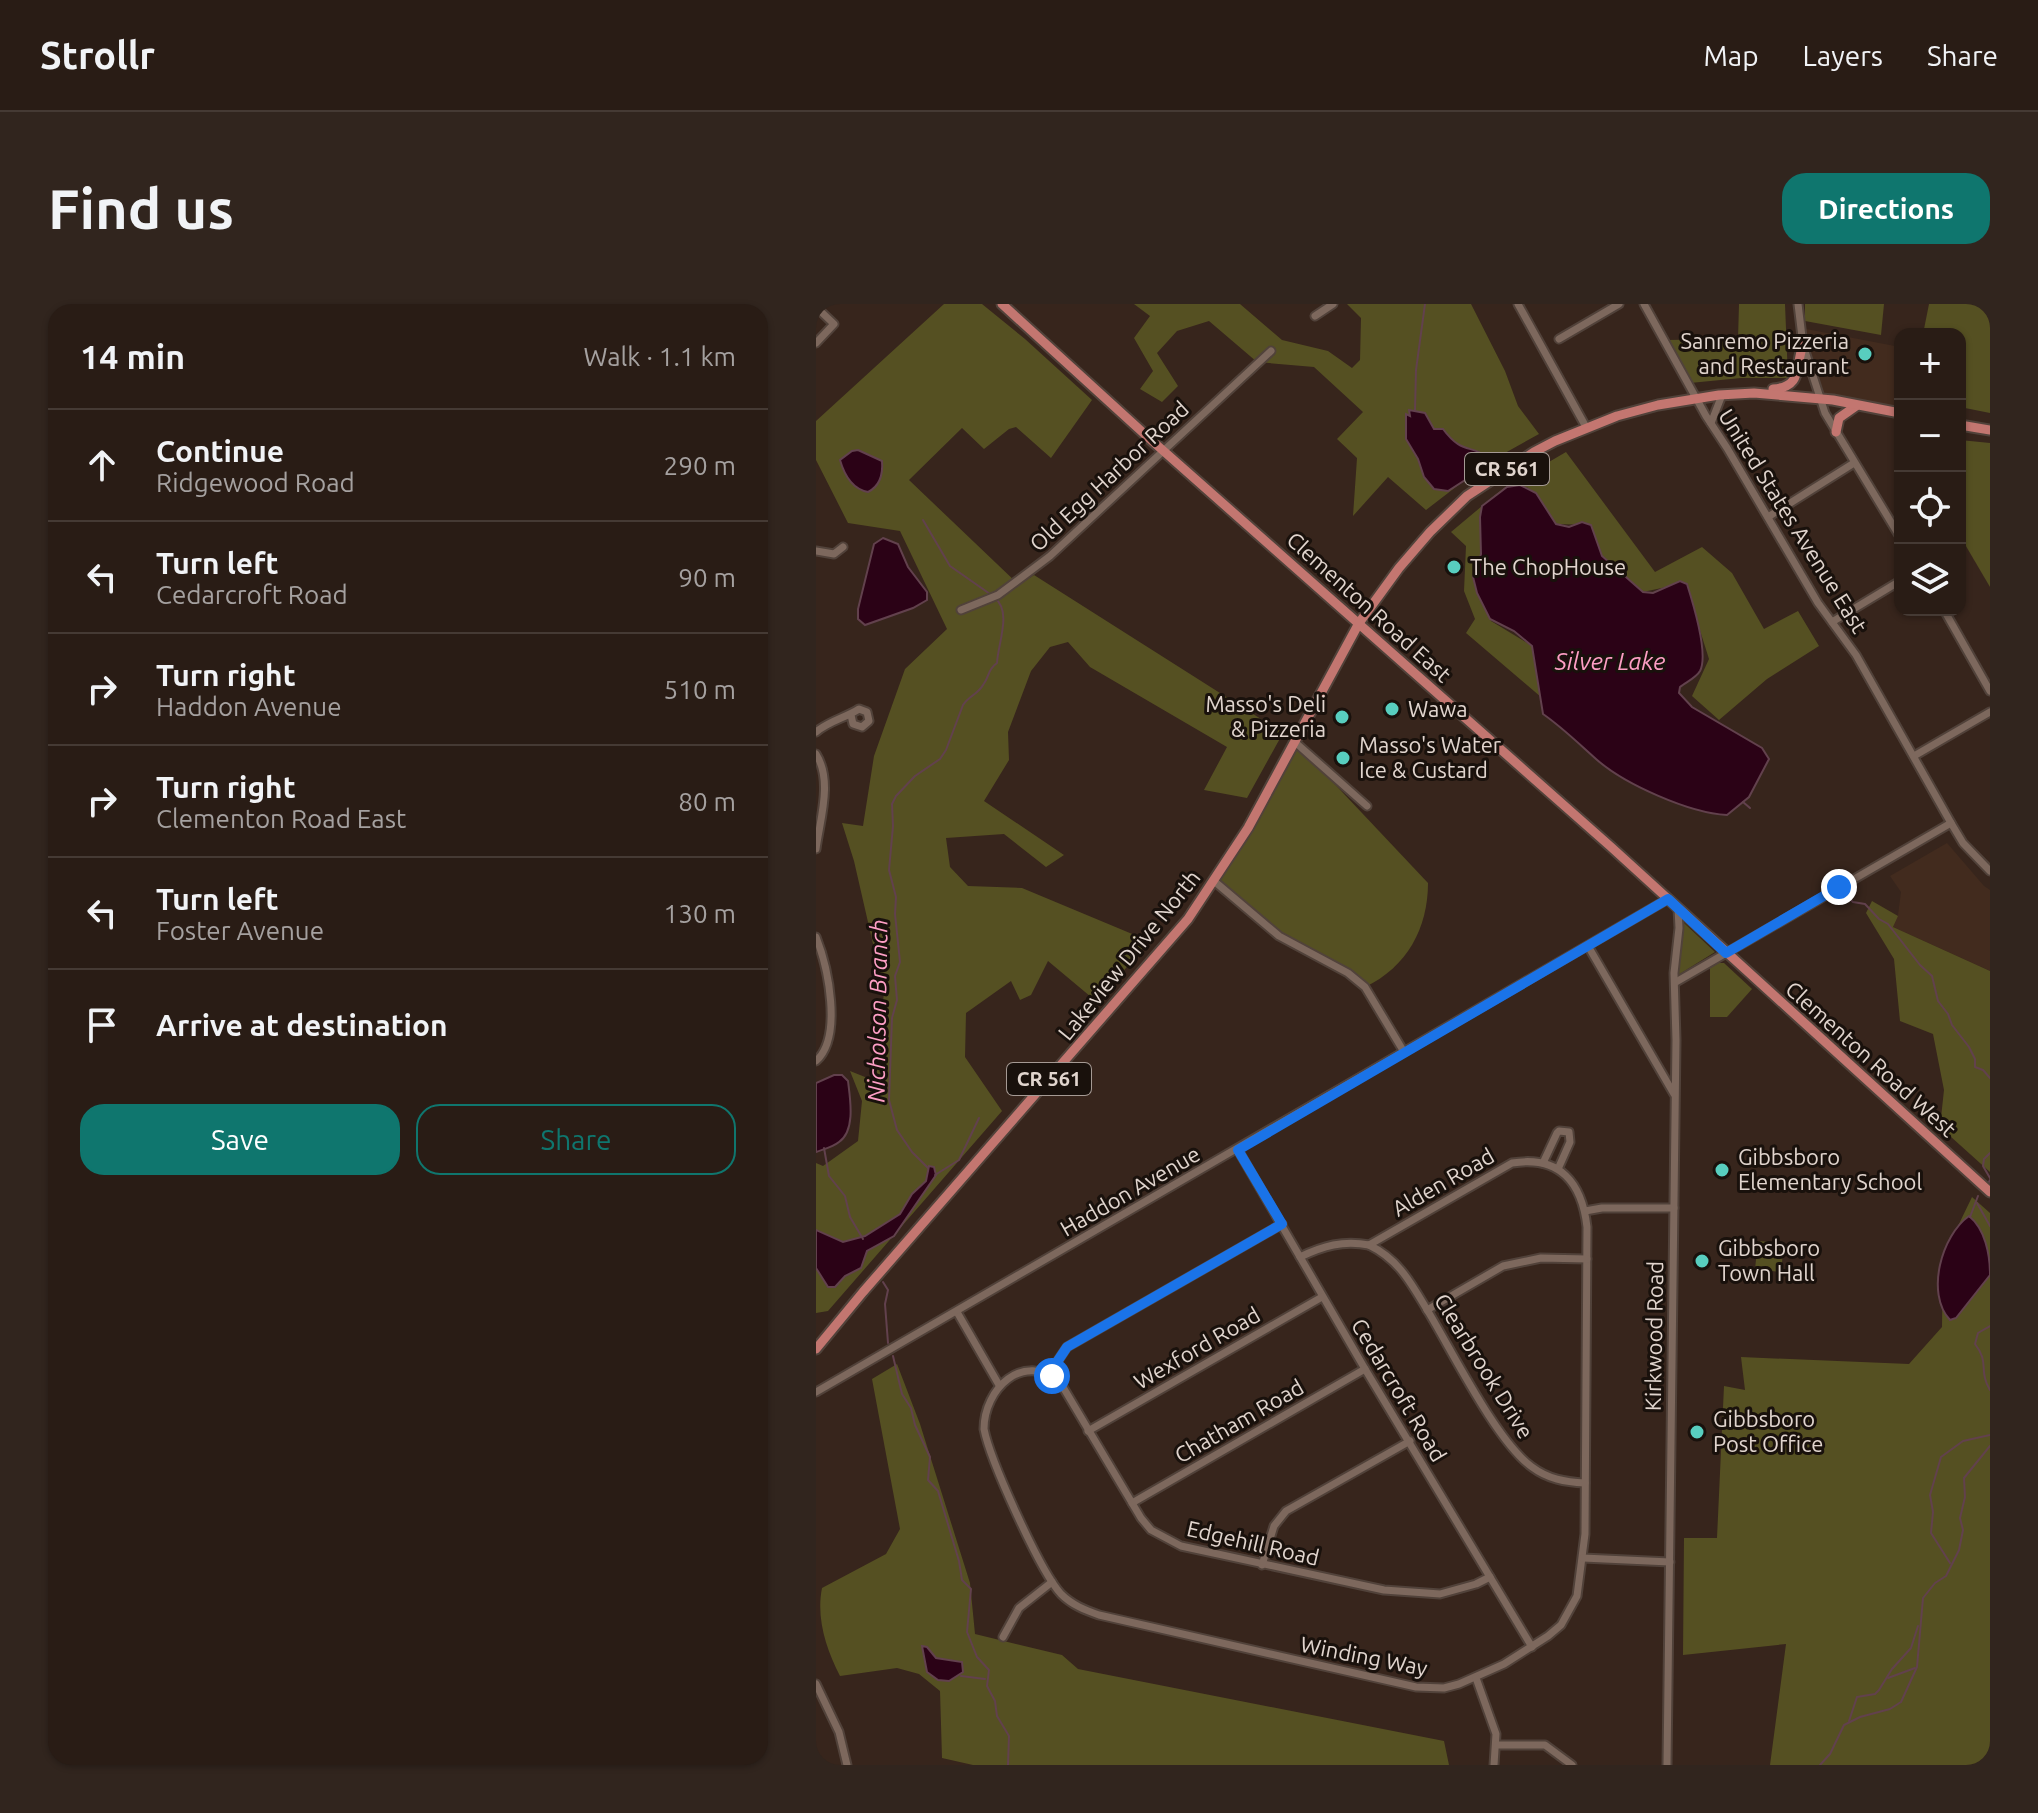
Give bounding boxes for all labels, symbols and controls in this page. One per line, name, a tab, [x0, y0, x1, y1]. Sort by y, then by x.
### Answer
text: Strollr	[40, 34, 155, 76]
text: Map	[1703, 40, 1759, 71]
text: Layers	[1803, 40, 1883, 71]
text: Share	[1927, 40, 1998, 71]
button: Directions	[1782, 173, 1990, 244]
text: Find us	[48, 177, 234, 240]
place label: Sanremo Pizzeria and Restaurant	[1681, 328, 1849, 378]
map controls	[1894, 328, 1966, 616]
button: +	[1894, 328, 1966, 400]
text: 14 min	[80, 337, 185, 375]
text: Walk · 1.1 km	[584, 342, 736, 371]
marker: Sanremo Pizzeria and Restaurant	[1856, 345, 1874, 363]
street label: Old Egg Harbor Road	[1024, 396, 1193, 556]
button: −	[1894, 400, 1966, 472]
street label: United States Avenue East	[1714, 404, 1873, 638]
text: Continue	[156, 434, 284, 468]
icon: ahead	[80, 443, 124, 487]
text: 290 m	[664, 451, 736, 480]
road number: CR 561	[1465, 453, 1549, 485]
text: Ridgewood Road	[156, 468, 355, 497]
button: locate	[1894, 472, 1966, 544]
street label: Clementon Road East	[1282, 527, 1457, 687]
button: layers	[1894, 544, 1966, 616]
text: Turn left	[156, 546, 278, 580]
place label: The ChopHouse	[1470, 554, 1626, 579]
icon: left	[80, 555, 124, 599]
marker: The ChopHouse	[1445, 558, 1463, 576]
text: 90 m	[678, 563, 736, 592]
text: Cedarcroft Road	[156, 580, 348, 609]
water label: Silver Lake	[1554, 648, 1665, 675]
text: Turn right	[156, 658, 296, 692]
icon: right	[80, 667, 124, 711]
text: 510 m	[664, 675, 736, 704]
place label: Masso's Deli & Pizzeria	[1205, 691, 1326, 741]
text: Haddon Avenue	[156, 692, 342, 721]
place label: Wawa	[1408, 696, 1468, 721]
marker: Wawa	[1383, 700, 1401, 718]
marker: Masso's Deli & Pizzeria	[1333, 708, 1351, 726]
place label: Masso's Water Ice & Custard	[1359, 732, 1502, 782]
marker: Masso's Water Ice & Custard	[1334, 749, 1352, 767]
text: Turn right	[156, 770, 296, 804]
icon: right	[80, 779, 124, 823]
text: 80 m	[678, 787, 736, 816]
text: Clementon Road East	[156, 804, 406, 833]
street label: Lakeview Drive North	[1053, 865, 1205, 1045]
route end	[1821, 869, 1857, 905]
text: Turn left	[156, 882, 278, 916]
icon: left	[80, 891, 124, 935]
text: 130 m	[664, 899, 736, 928]
text: Foster Avenue	[156, 916, 324, 945]
water label: Nicholson Branch	[862, 919, 893, 1103]
street label: Clementon Road West	[1781, 976, 1962, 1142]
icon: arrive	[80, 1003, 124, 1047]
text: Arrive at destination	[156, 1008, 448, 1042]
road number: CR 561	[1007, 1063, 1091, 1095]
button: Save	[80, 1104, 400, 1175]
button: Share	[416, 1104, 736, 1175]
street label: Haddon Avenue	[1056, 1140, 1204, 1241]
street label: Alden Road	[1387, 1142, 1498, 1221]
place label: Gibbsboro Elementary School	[1738, 1144, 1922, 1194]
marker: Gibbsboro Elementary School	[1713, 1161, 1731, 1179]
place label: Gibbsboro Town Hall	[1718, 1235, 1820, 1285]
marker: Gibbsboro Town Hall	[1693, 1252, 1711, 1270]
street label: Kirkwood Road	[1640, 1261, 1667, 1411]
street label: Clearbrook Drive	[1430, 1289, 1539, 1443]
street label: Wexford Road	[1129, 1301, 1264, 1394]
street label: Cedarcroft Road	[1347, 1314, 1452, 1466]
route start	[1034, 1358, 1070, 1394]
street label: Chatham Road	[1170, 1374, 1308, 1468]
place label: Gibbsboro Post Office	[1713, 1406, 1824, 1456]
marker: Gibbsboro Post Office	[1688, 1423, 1706, 1441]
street label: Edgehill Road	[1185, 1515, 1322, 1570]
street label: Winding Way	[1298, 1631, 1430, 1680]

